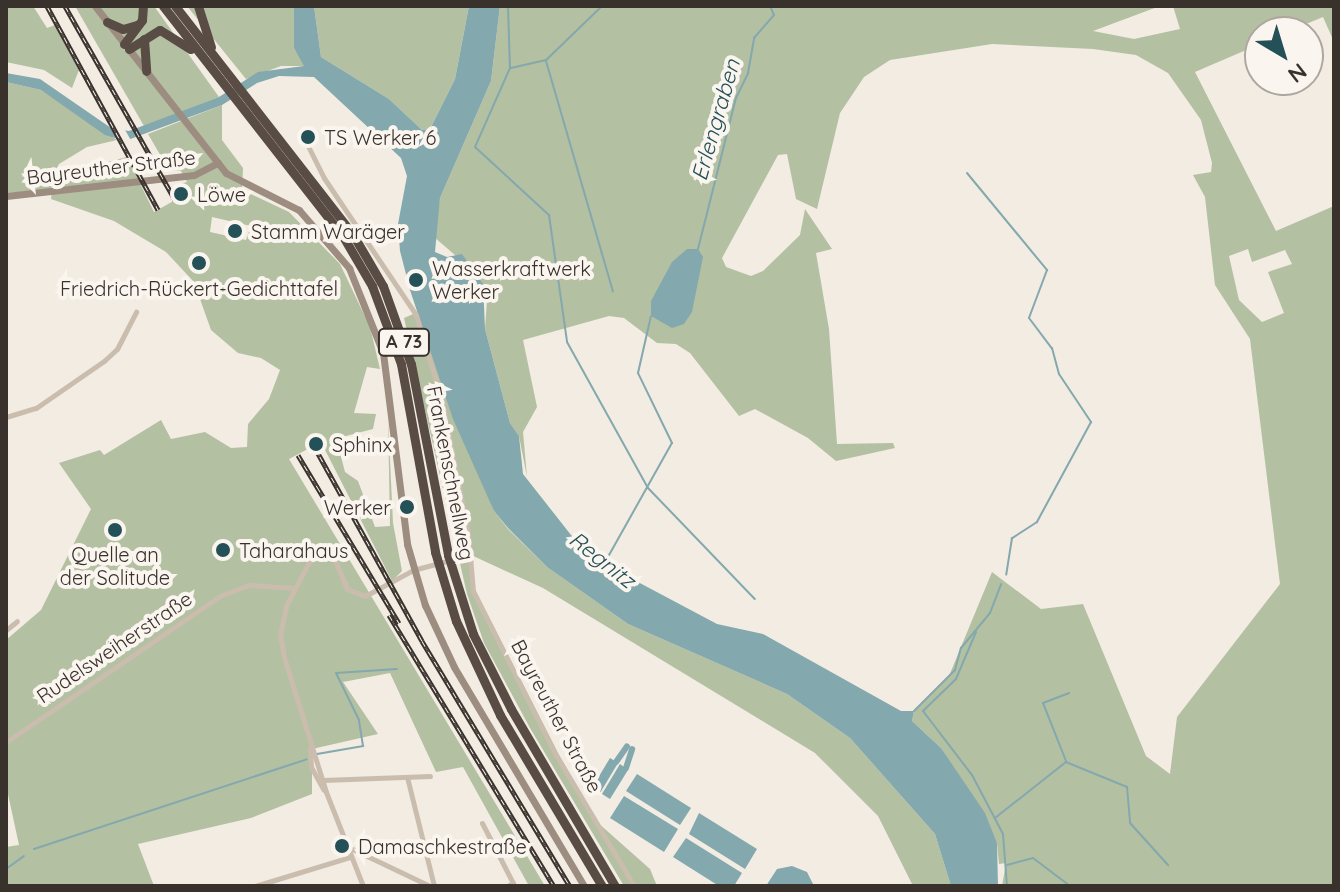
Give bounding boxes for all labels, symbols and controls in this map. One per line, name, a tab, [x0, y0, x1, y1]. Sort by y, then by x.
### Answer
north arrow	[1244, 16, 1324, 96]
water label: Erlengraben	[686, 56, 746, 184]
text: N	[1283, 57, 1313, 89]
place label: TS Werker 6	[324, 125, 436, 149]
marker: TS Werker 6	[299, 128, 317, 146]
street label: Bayreuther Straße	[25, 145, 197, 189]
place label: Löwe	[197, 182, 246, 206]
marker: Löwe	[172, 185, 190, 203]
place label: Stamm Waräger	[251, 219, 405, 243]
marker: Stamm Waräger	[226, 222, 244, 240]
marker: Friedrich-Rückert-Gedichttafel	[190, 254, 208, 272]
place label: Wasserkraftwerk Werker	[432, 256, 591, 303]
marker: Wasserkraftwerk Werker	[407, 271, 425, 289]
place label: Friedrich-Rückert-Gedichttafel	[60, 276, 338, 300]
road number: A 73	[376, 328, 432, 356]
street label: Frankenschnellweg	[422, 384, 480, 562]
place label: Sphinx	[332, 432, 392, 456]
marker: Sphinx	[307, 435, 325, 453]
place label: Werker	[324, 495, 391, 519]
marker: Werker	[398, 498, 416, 516]
marker: Quelle an der Solitude	[106, 521, 124, 539]
water label: Regnitz	[564, 526, 640, 594]
place label: Taharahaus	[239, 538, 348, 562]
marker: Taharahaus	[214, 541, 232, 559]
place label: Quelle an der Solitude	[60, 542, 170, 589]
street label: Rudelsweiherstraße	[32, 586, 196, 708]
street label: Bayreuther Straße	[506, 635, 608, 797]
place label: Damaschkestraße	[358, 834, 527, 858]
marker: Damaschkestraße	[333, 837, 351, 855]

